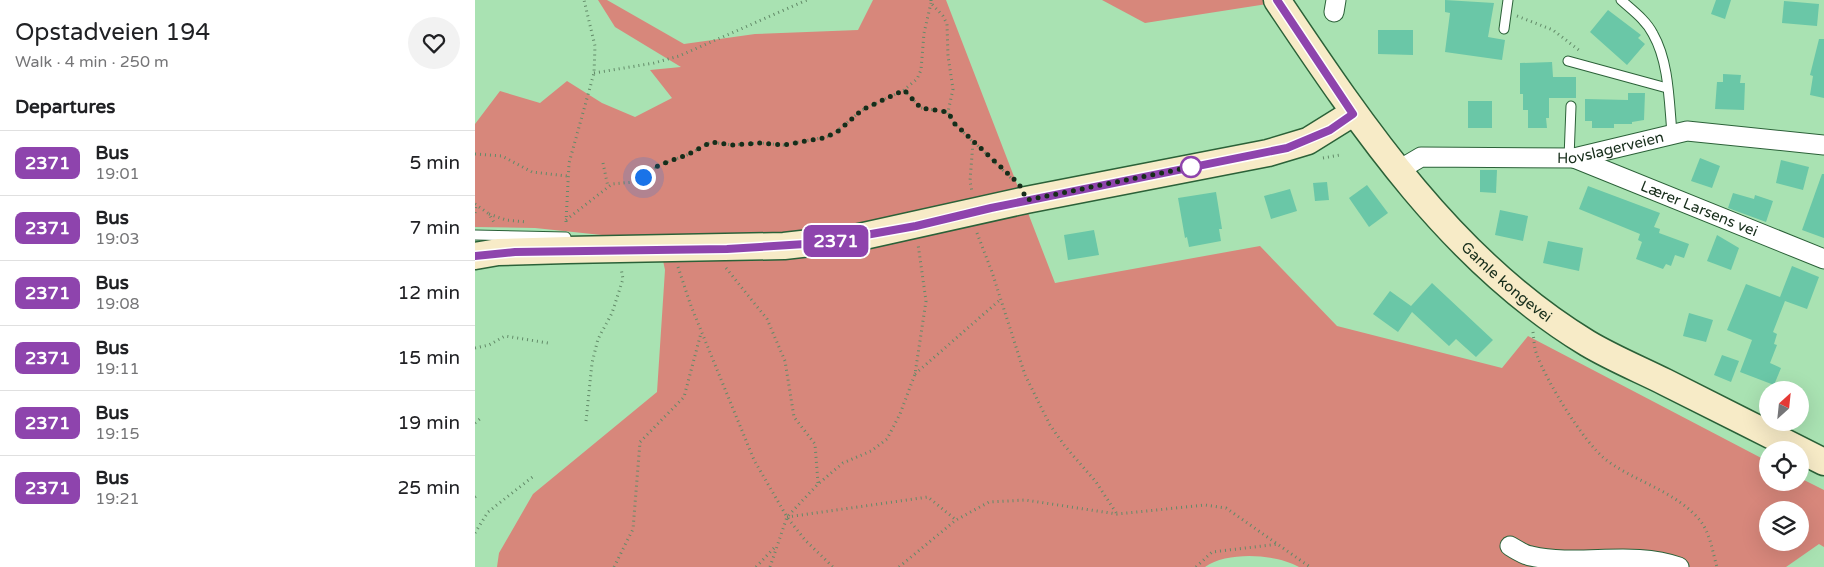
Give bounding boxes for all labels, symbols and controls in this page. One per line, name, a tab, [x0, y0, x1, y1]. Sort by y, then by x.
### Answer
button: heart	[408, 17, 460, 69]
text: Opstadveien 194	[15, 18, 210, 47]
text: Walk · 4 min · 250 m	[15, 52, 169, 72]
text: Departures	[15, 96, 115, 118]
street label: Hovslagerveien	[1557, 128, 1665, 167]
text: Bus	[95, 142, 129, 164]
text: 2371	[25, 152, 70, 174]
text: 5 min	[409, 152, 460, 174]
unlabelled marker	[1180, 156, 1202, 178]
text: 19:01	[95, 164, 140, 184]
your location	[631, 165, 656, 190]
street label: Lærer Larsens vei	[1638, 177, 1760, 240]
text: Bus	[95, 207, 129, 229]
text: 2371	[25, 217, 70, 239]
text: 7 min	[409, 217, 460, 239]
line badge: 2371	[801, 225, 871, 257]
text: 19:03	[95, 229, 140, 249]
text: 2371	[813, 230, 859, 252]
street label: Gamle kongevei	[1458, 238, 1555, 326]
text: Bus	[95, 272, 129, 294]
text: 2371	[25, 282, 70, 304]
text: 12 min	[397, 282, 460, 304]
text: 19:08	[95, 294, 140, 314]
text: Bus	[95, 337, 129, 359]
text: 2371	[25, 347, 70, 369]
text: 15 min	[397, 347, 460, 369]
text: 19:11	[95, 359, 140, 379]
north arrow	[1759, 381, 1809, 431]
map controls	[1759, 381, 1809, 551]
text: Bus	[95, 402, 129, 424]
text: 2371	[25, 412, 70, 434]
text: 19 min	[397, 412, 460, 434]
text: 19:15	[95, 424, 140, 444]
button: locate	[1759, 441, 1809, 491]
text: Bus	[95, 467, 129, 489]
text: 2371	[25, 477, 70, 499]
text: 25 min	[397, 477, 460, 499]
text: 19:21	[95, 489, 140, 509]
button: layers	[1759, 501, 1809, 551]

